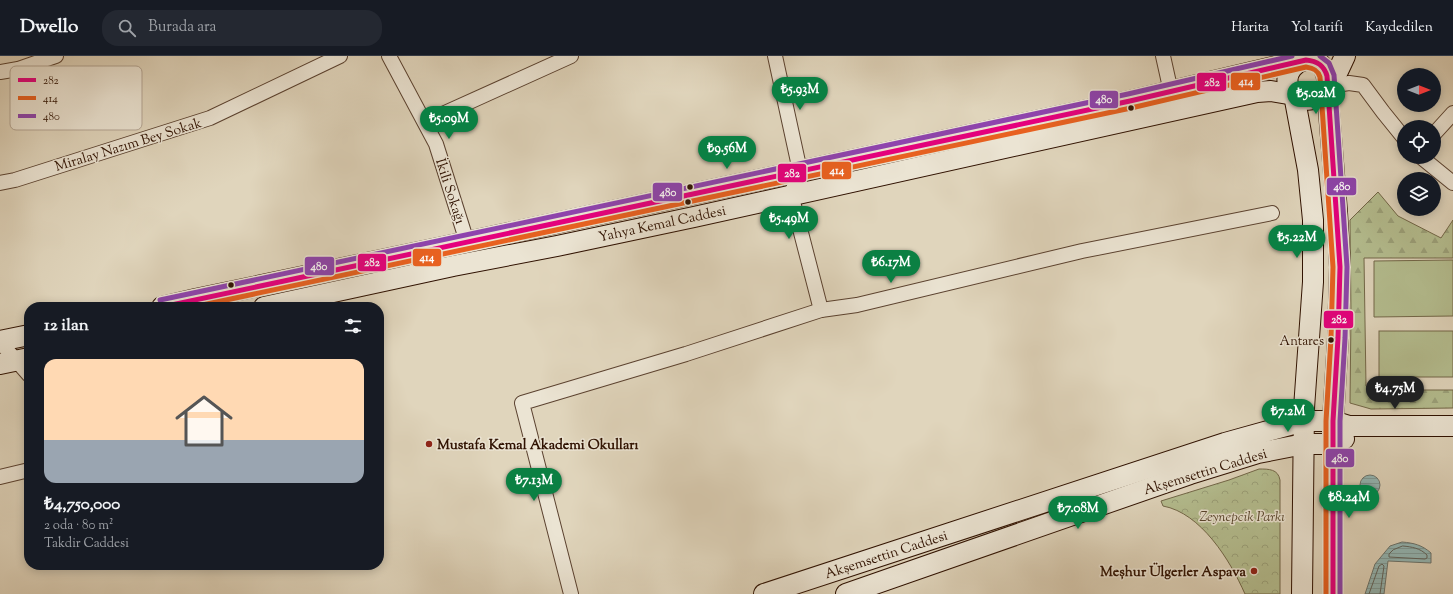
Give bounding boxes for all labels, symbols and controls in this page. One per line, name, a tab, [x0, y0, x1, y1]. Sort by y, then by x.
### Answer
search box	[102, 10, 382, 46]
text: Dwello	[20, 14, 78, 41]
icon: search	[116, 17, 138, 39]
text: Burada ara	[148, 17, 217, 38]
text: Harita	[1231, 18, 1269, 38]
text: Yol tarifi	[1291, 18, 1343, 38]
text: Kaydedilen	[1365, 18, 1433, 38]
legend	[10, 66, 142, 130]
north arrow	[1397, 68, 1441, 112]
map controls	[1397, 68, 1441, 216]
line badge: 282	[1196, 72, 1227, 92]
line badge: 414	[1230, 72, 1261, 91]
text: 282	[43, 73, 59, 89]
text: 414	[1238, 74, 1254, 90]
text: 282	[1204, 75, 1221, 91]
pin: ₺5.93M	[767, 77, 833, 111]
text: ₺5.93M	[781, 81, 819, 99]
pin: ₺5.02M	[1283, 81, 1349, 115]
text: ₺5.02M	[1296, 85, 1336, 103]
line badge: 480	[1089, 90, 1119, 109]
text: 414	[43, 91, 58, 107]
text: 480	[1095, 92, 1113, 108]
unlabelled marker	[1126, 103, 1136, 113]
pin: ₺5.09M	[416, 106, 482, 140]
text: 480	[43, 109, 60, 125]
text: ₺5.09M	[429, 110, 469, 128]
street label: Miralay Nazım Bey Sokak	[53, 114, 205, 178]
button: locate	[1397, 120, 1441, 164]
pin: ₺9.56M	[694, 136, 760, 170]
text: ₺9.56M	[707, 140, 747, 158]
street label: İkili Sokağı	[429, 156, 469, 227]
line badge: 414	[821, 161, 852, 180]
line badge: 282	[777, 163, 807, 183]
text: 414	[829, 163, 845, 179]
text: 282	[784, 166, 801, 182]
button: layers	[1397, 172, 1441, 216]
line badge: 480	[1326, 177, 1357, 196]
text: 480	[1333, 179, 1351, 195]
line badge: 480	[652, 182, 683, 202]
unlabelled marker	[685, 182, 695, 192]
text: 480	[659, 185, 677, 201]
unlabelled marker	[683, 197, 693, 207]
street label: Yahya Kemal Caddesi	[597, 202, 728, 248]
pin: ₺5.49M	[756, 206, 822, 240]
text: ₺5.49M	[769, 210, 809, 228]
pin: ₺5.22M	[1264, 225, 1330, 259]
text: ₺5.22M	[1277, 229, 1317, 247]
line badge: 414	[412, 248, 442, 267]
text: 414	[419, 250, 435, 266]
pin: ₺6.17M	[858, 250, 924, 284]
line badge: 282	[357, 253, 387, 272]
text: ₺6.17M	[871, 254, 911, 272]
text: 282	[364, 255, 381, 271]
line badge: 480	[304, 256, 335, 276]
text: 480	[310, 259, 328, 275]
unlabelled marker	[226, 280, 236, 290]
line badge: 282	[1323, 310, 1354, 329]
text: 282	[1331, 312, 1348, 328]
text: 12 ilan	[44, 314, 89, 338]
icon: filters	[342, 315, 364, 337]
place label: Antares	[1280, 333, 1324, 351]
marker: Antares	[1326, 335, 1336, 345]
pin: ₺4.75M	[1362, 376, 1428, 410]
text: ₺4.75M	[1375, 380, 1415, 398]
icon: home	[168, 385, 240, 457]
pin: ₺7.2M	[1260, 399, 1316, 433]
text: ₺7.2M	[1271, 403, 1305, 421]
place label: Mustafa Kemal Akademi Okulları	[437, 436, 638, 456]
marker: Mustafa Kemal Akademi Okulları	[424, 439, 434, 449]
street label: Akşemsettin Caddesi	[1141, 445, 1270, 501]
line badge: 480	[1325, 448, 1355, 468]
text: 480	[1331, 451, 1349, 467]
pin: ₺7.13M	[501, 468, 567, 502]
text: ₺7.13M	[515, 472, 553, 490]
pin: ₺8.24M	[1316, 485, 1382, 519]
text: ₺8.24M	[1328, 489, 1370, 507]
text: ₺4,750,000	[44, 493, 120, 517]
pin: ₺7.08M	[1045, 496, 1111, 530]
text: ₺7.08M	[1057, 500, 1099, 518]
park label: Zeynepcik Parkı	[1199, 508, 1285, 528]
text: 2 oda · 80 m²	[44, 517, 113, 535]
street label: Akşemsettin Caddesi	[823, 527, 951, 585]
text: Takdir Caddesi	[44, 535, 129, 553]
place label: Meşhur Ülgerler Aspava	[1100, 562, 1247, 583]
marker: Meşhur Ülgerler Aspava	[1249, 566, 1259, 576]

